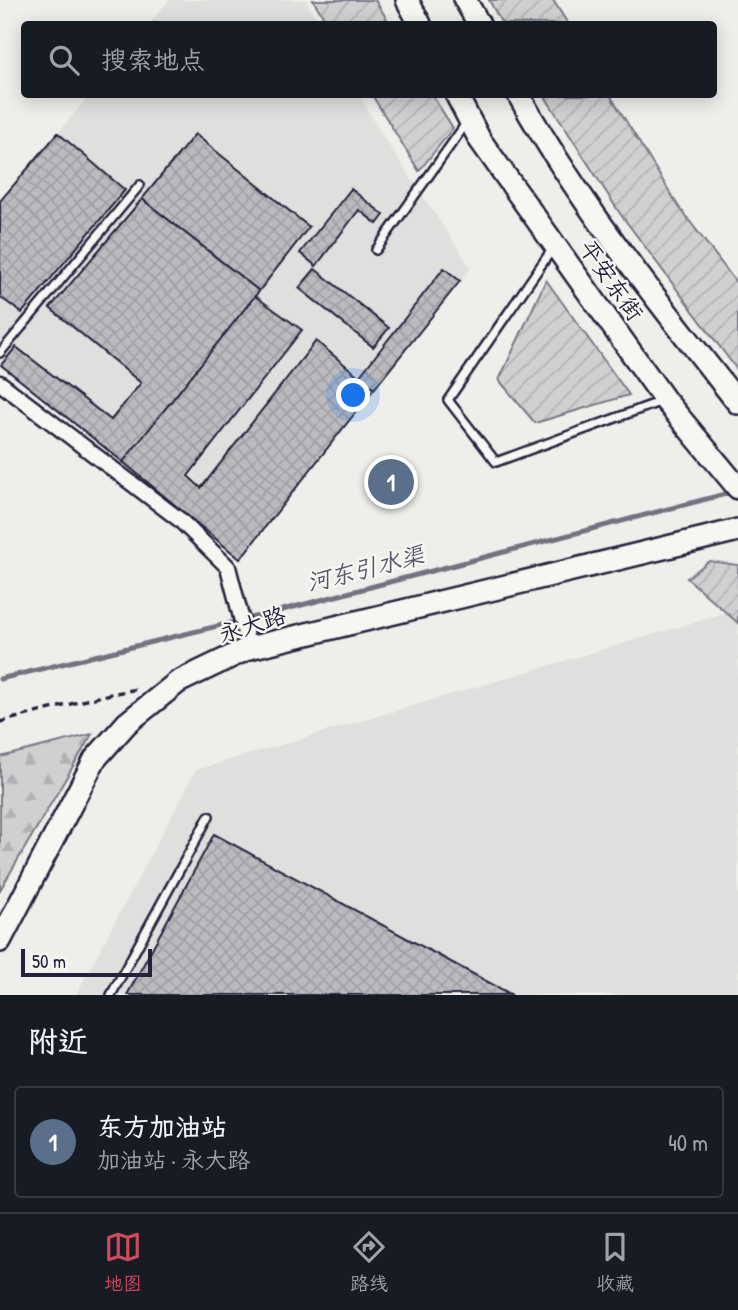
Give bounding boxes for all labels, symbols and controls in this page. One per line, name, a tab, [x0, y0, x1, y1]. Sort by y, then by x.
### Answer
search box	[21, 21, 717, 98]
icon: search	[45, 41, 83, 79]
text: 搜索地点	[101, 42, 205, 77]
street label: 平安东街	[573, 233, 651, 327]
your location	[336, 378, 370, 412]
pin: 1	[368, 456, 414, 508]
water label: 河东引水渠	[303, 537, 429, 598]
street label: 永大路	[214, 599, 290, 649]
scale bar	[21, 946, 152, 978]
text: 50 m	[32, 948, 66, 974]
text: 附近	[28, 1021, 88, 1061]
text: 东方加油站	[97, 1109, 227, 1144]
text: 1	[49, 1127, 57, 1158]
text: 40 m	[668, 1127, 708, 1158]
text: 加油站 · 永大路	[97, 1144, 250, 1175]
tab: 地图	[104, 1228, 142, 1296]
tab: 路线	[350, 1228, 388, 1296]
tab: 收藏	[596, 1228, 634, 1296]

